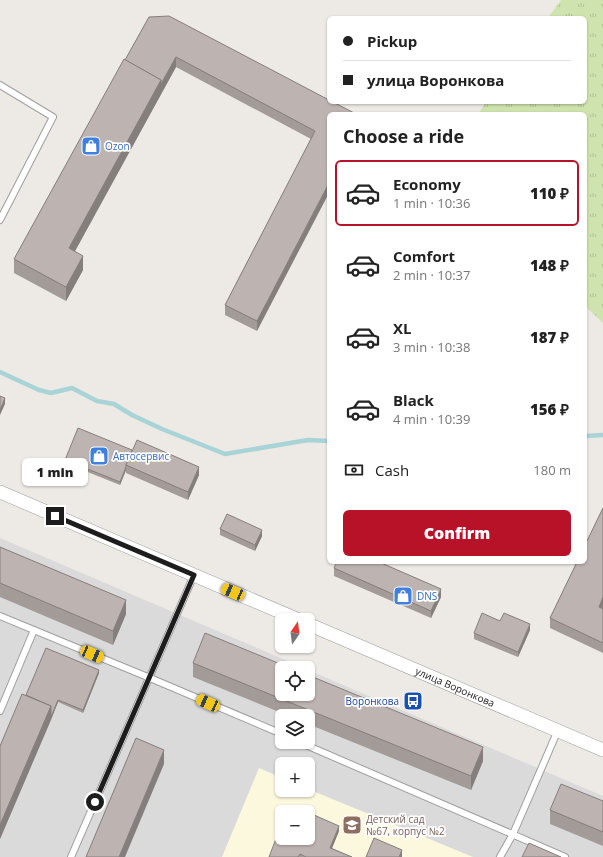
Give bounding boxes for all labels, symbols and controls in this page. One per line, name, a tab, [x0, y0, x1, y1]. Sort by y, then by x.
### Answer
text: Pickup	[367, 31, 417, 51]
text: улица Воронкова	[367, 70, 504, 90]
text: Choose a ride	[343, 124, 464, 148]
shop icon: Ozon	[80, 135, 102, 157]
place label: Ozon	[105, 139, 130, 153]
text: Economy	[393, 174, 461, 194]
icon: car	[345, 175, 381, 211]
text: 110 ₽	[530, 183, 569, 203]
text: 1 min · 10:36	[393, 194, 470, 212]
text: Comfort	[393, 246, 455, 266]
icon: car	[345, 247, 381, 283]
text: 148 ₽	[530, 255, 569, 275]
text: 2 min · 10:37	[393, 266, 470, 284]
text: XL	[393, 318, 411, 338]
icon: car	[345, 319, 381, 355]
text: 187 ₽	[530, 327, 569, 347]
text: 3 min · 10:38	[393, 338, 470, 356]
text: Black	[393, 390, 434, 410]
icon: car	[345, 391, 381, 427]
text: 156 ₽	[530, 399, 569, 419]
text: 4 min · 10:39	[393, 410, 470, 428]
shop icon: Автосервис	[88, 445, 110, 467]
place label: Автосервис	[113, 449, 169, 463]
callout: 1 min	[22, 458, 88, 486]
icon: cash	[343, 459, 365, 481]
text: Cash	[375, 460, 409, 480]
text: 180 m	[533, 461, 571, 479]
text: 1 min	[37, 463, 73, 481]
route end	[46, 507, 64, 525]
button: Confirm	[343, 510, 571, 556]
car	[220, 582, 246, 602]
shop icon: DNS	[392, 585, 414, 607]
place label: DNS	[417, 589, 437, 603]
north arrow	[275, 613, 315, 653]
map controls	[275, 613, 315, 845]
car	[79, 644, 105, 664]
button: locate	[275, 661, 315, 701]
street label: улица Воронкова	[413, 664, 497, 710]
bus stop icon: Воронкова	[402, 690, 424, 712]
car	[195, 693, 221, 713]
place label: Воронкова	[346, 694, 399, 708]
button: layers	[275, 709, 315, 749]
button: +	[275, 757, 315, 797]
route start	[86, 793, 104, 811]
button: −	[275, 805, 315, 845]
place label: Детский сад №67, корпус №2	[366, 812, 445, 838]
school or university icon: Детский сад №67, корпус №2	[341, 814, 363, 836]

